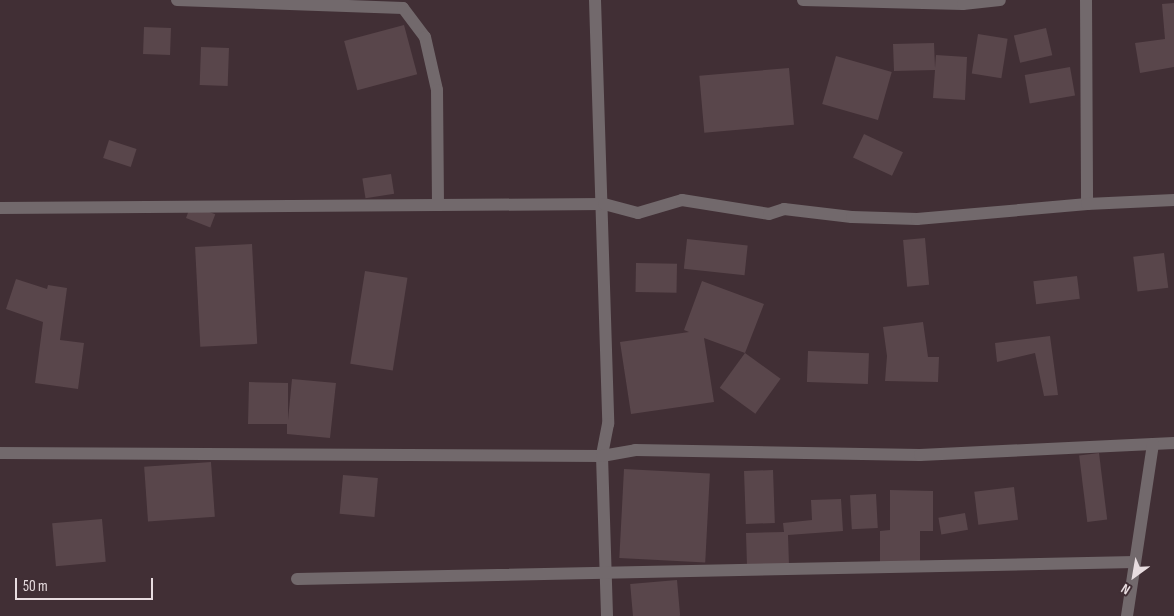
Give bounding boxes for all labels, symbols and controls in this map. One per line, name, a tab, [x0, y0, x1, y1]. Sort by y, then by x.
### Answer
north arrow	[1109, 551, 1159, 601]
scale bar	[18, 568, 155, 600]
text: 50 m	[23, 577, 48, 596]
text: N	[1118, 580, 1133, 598]

